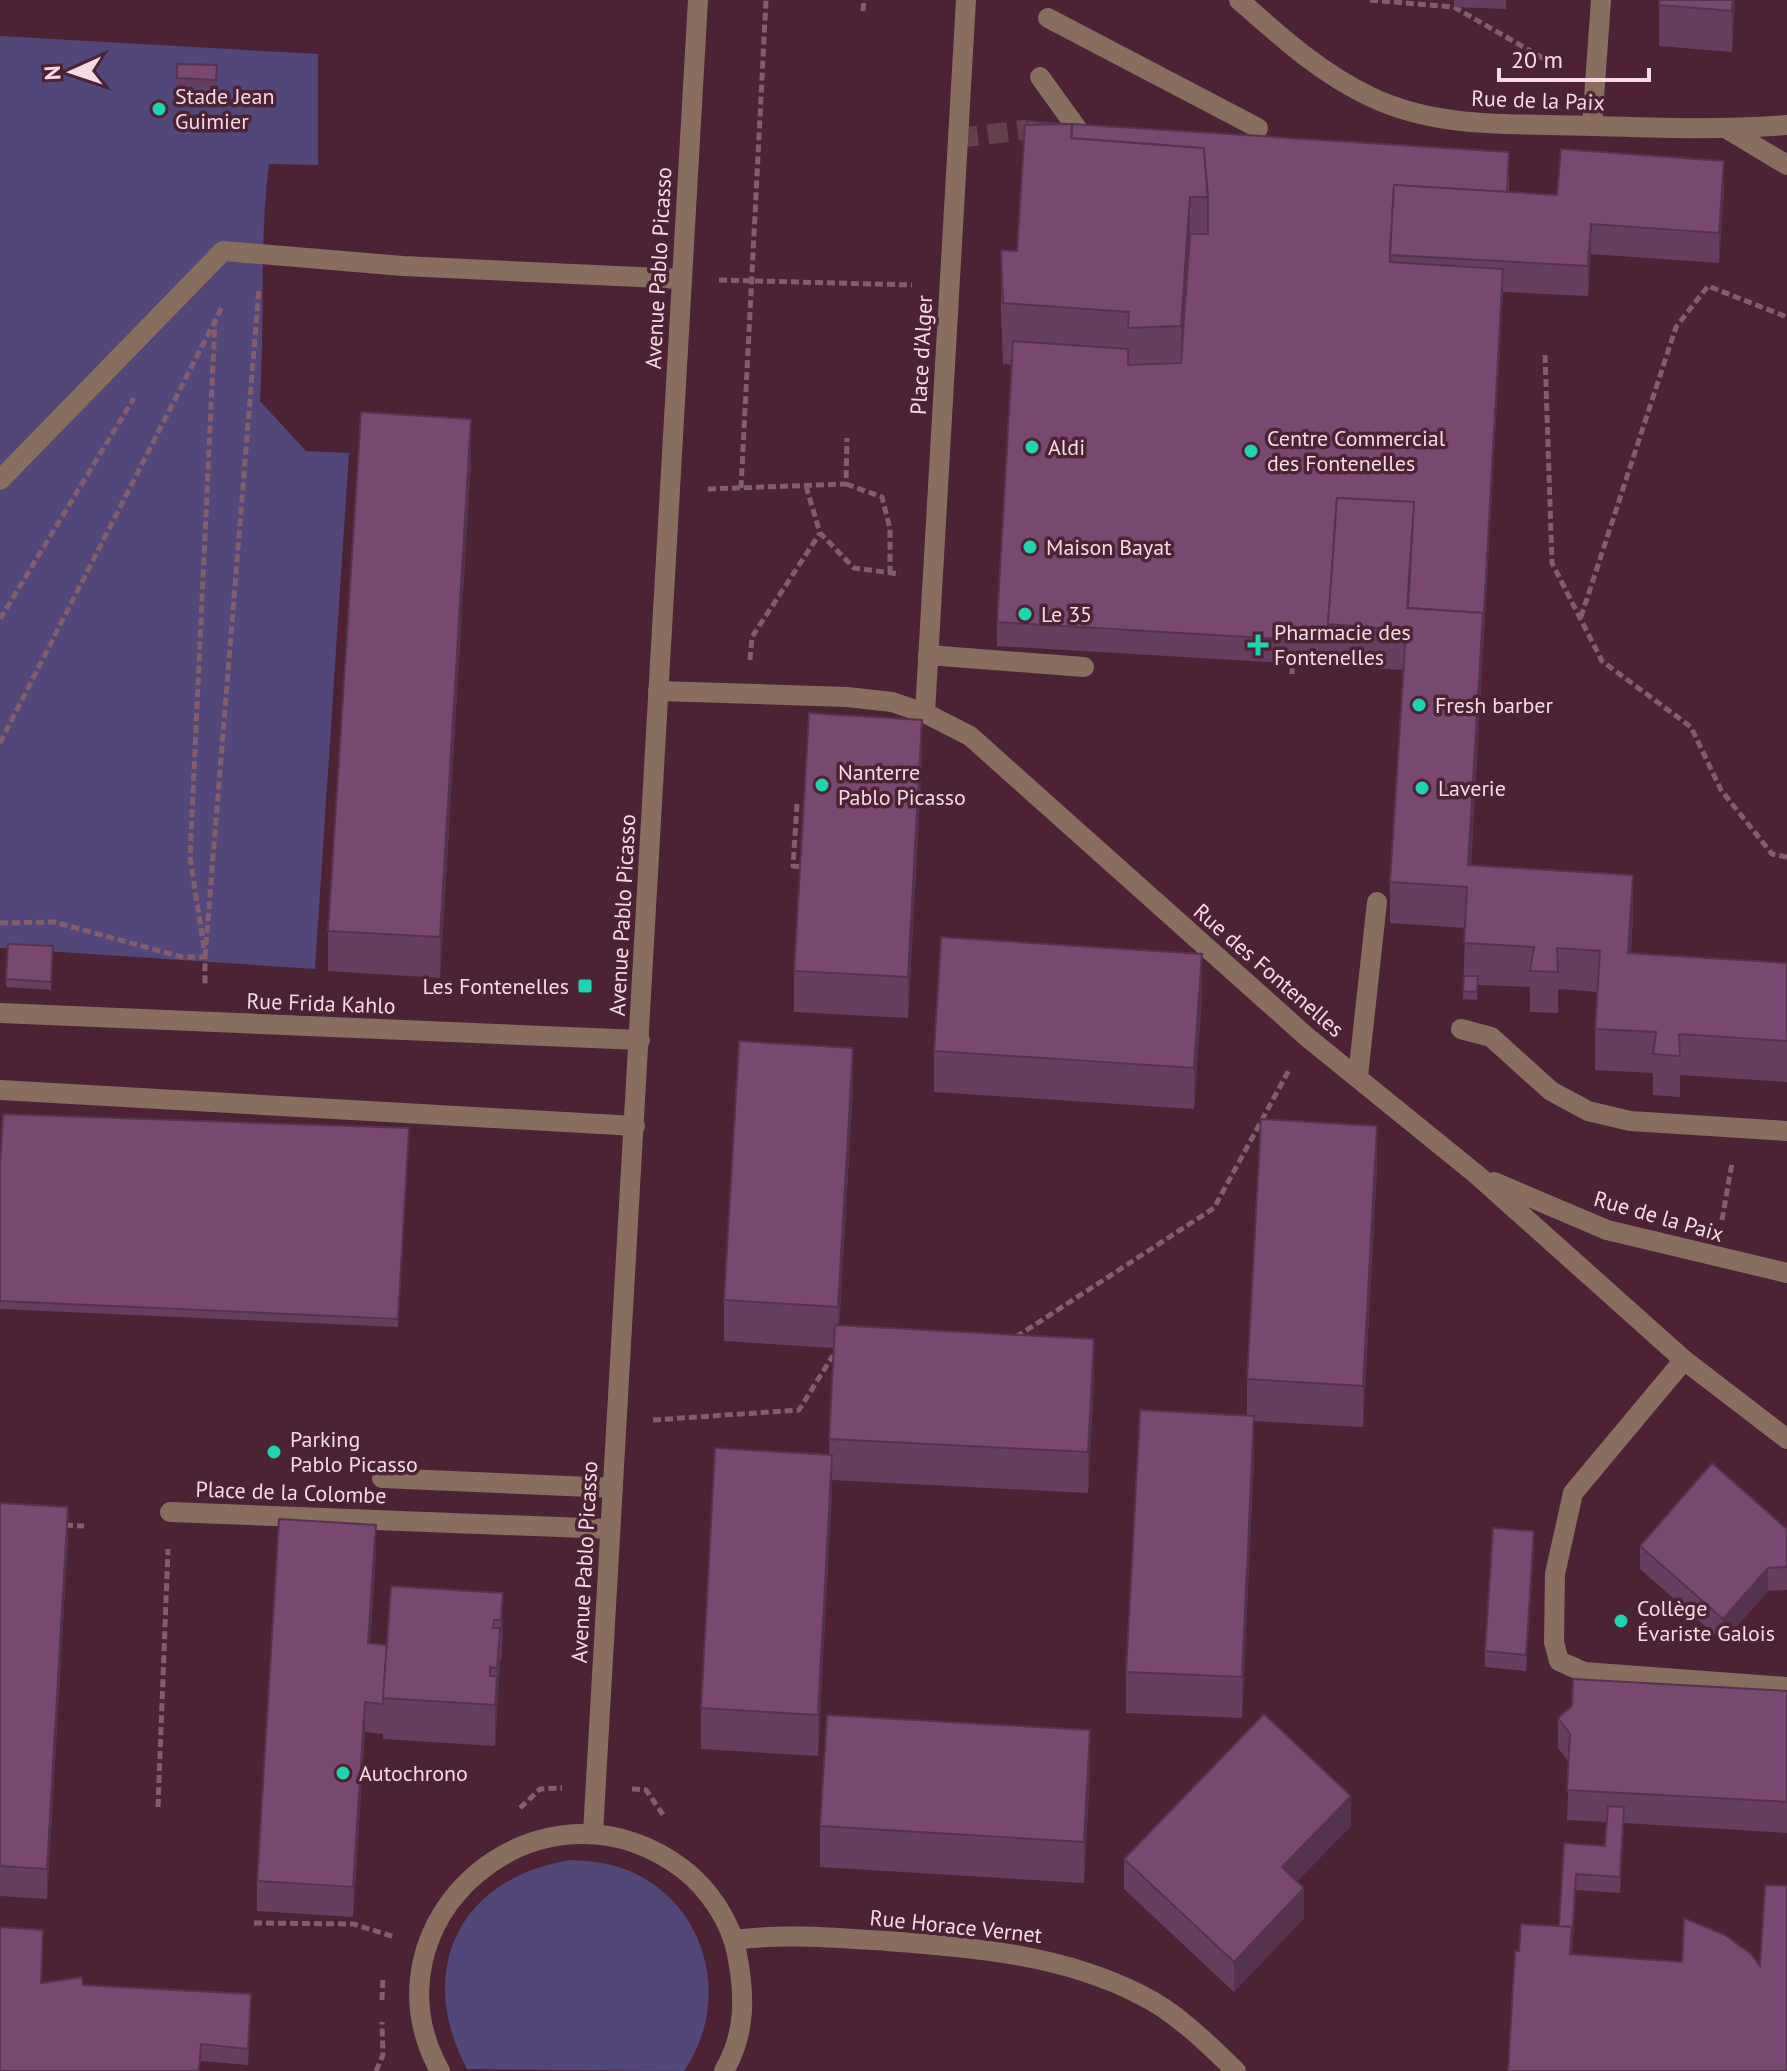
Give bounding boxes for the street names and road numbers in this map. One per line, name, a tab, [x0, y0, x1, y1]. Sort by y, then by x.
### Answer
street label: Rue de la Paix	[1471, 84, 1605, 116]
street label: Avenue Pablo Picasso	[639, 166, 677, 370]
street label: Place d'Alger	[904, 294, 938, 416]
street label: Avenue Pablo Picasso	[603, 813, 641, 1017]
street label: Rue des Fontenelles	[1188, 897, 1350, 1043]
street label: Rue Frida Kahlo	[246, 986, 396, 1020]
street label: Rue de la Paix	[1591, 1184, 1727, 1248]
street label: Avenue Pablo Picasso	[565, 1460, 603, 1664]
street label: Place de la Colombe	[195, 1475, 387, 1509]
street label: Rue Horace Vernet	[868, 1903, 1044, 1949]

